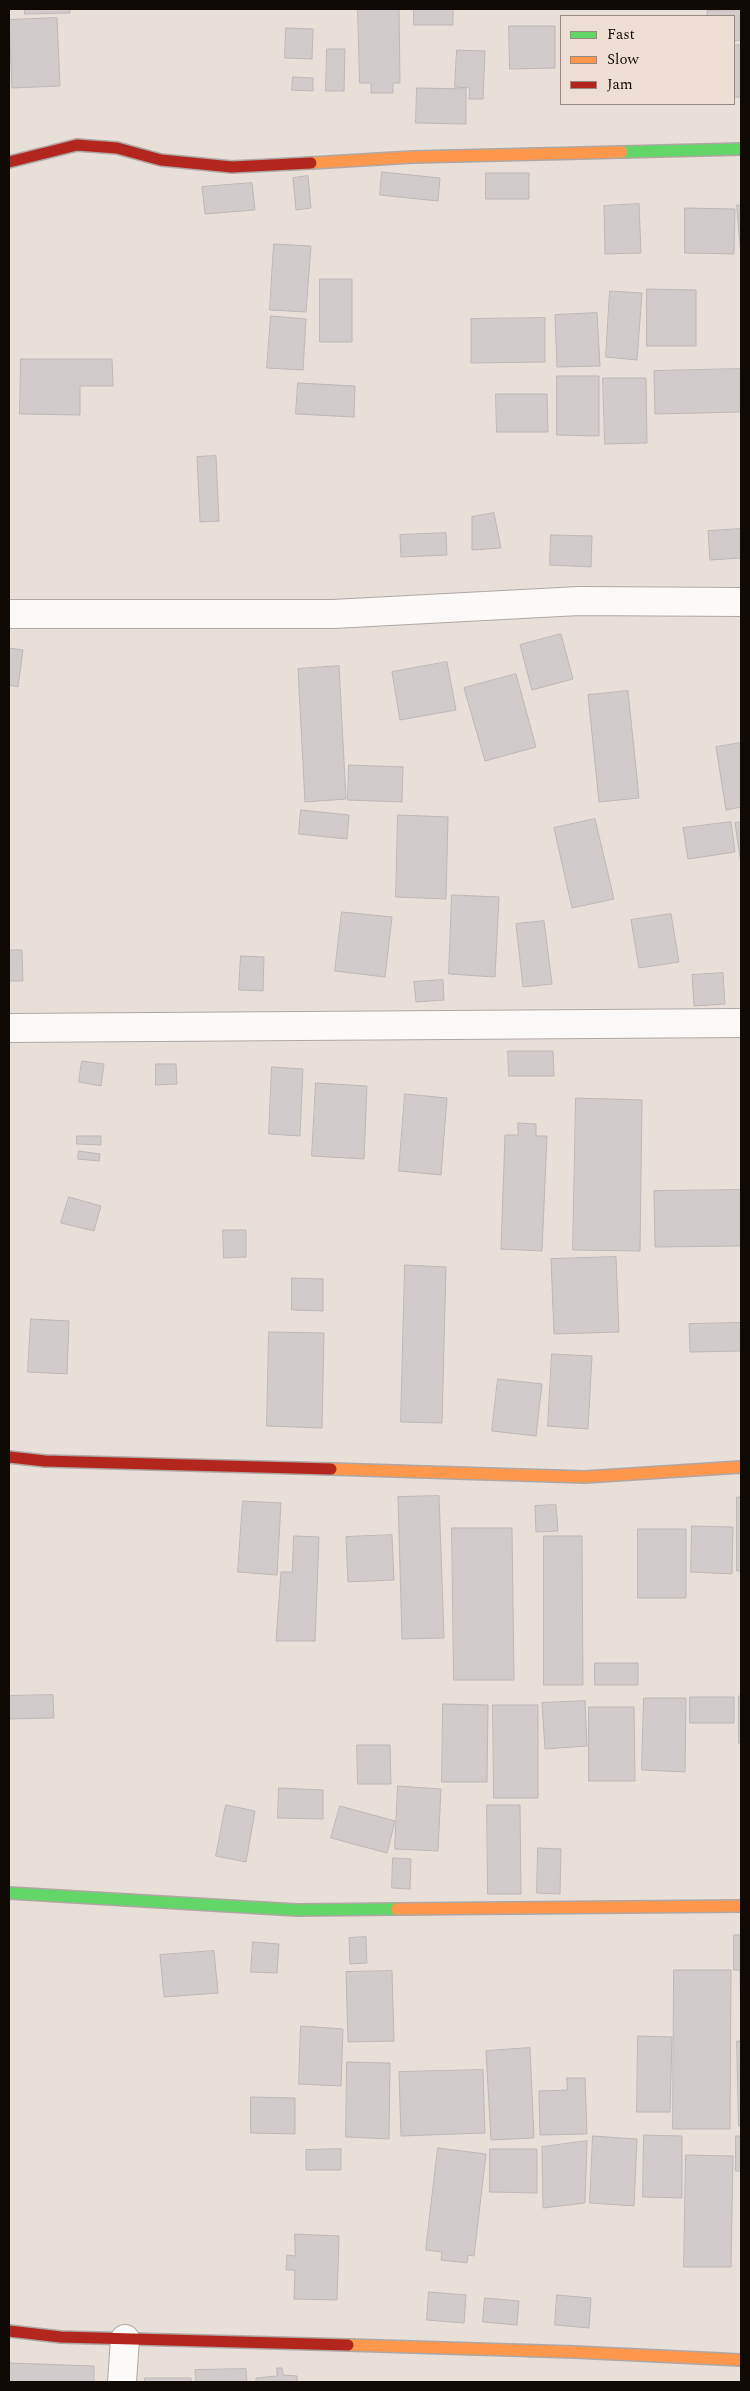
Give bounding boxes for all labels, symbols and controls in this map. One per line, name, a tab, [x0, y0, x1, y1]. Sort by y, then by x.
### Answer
legend	[560, 15, 735, 105]
text: Fast	[607, 23, 635, 46]
text: Slow	[607, 48, 639, 71]
text: Jam	[607, 73, 633, 96]

